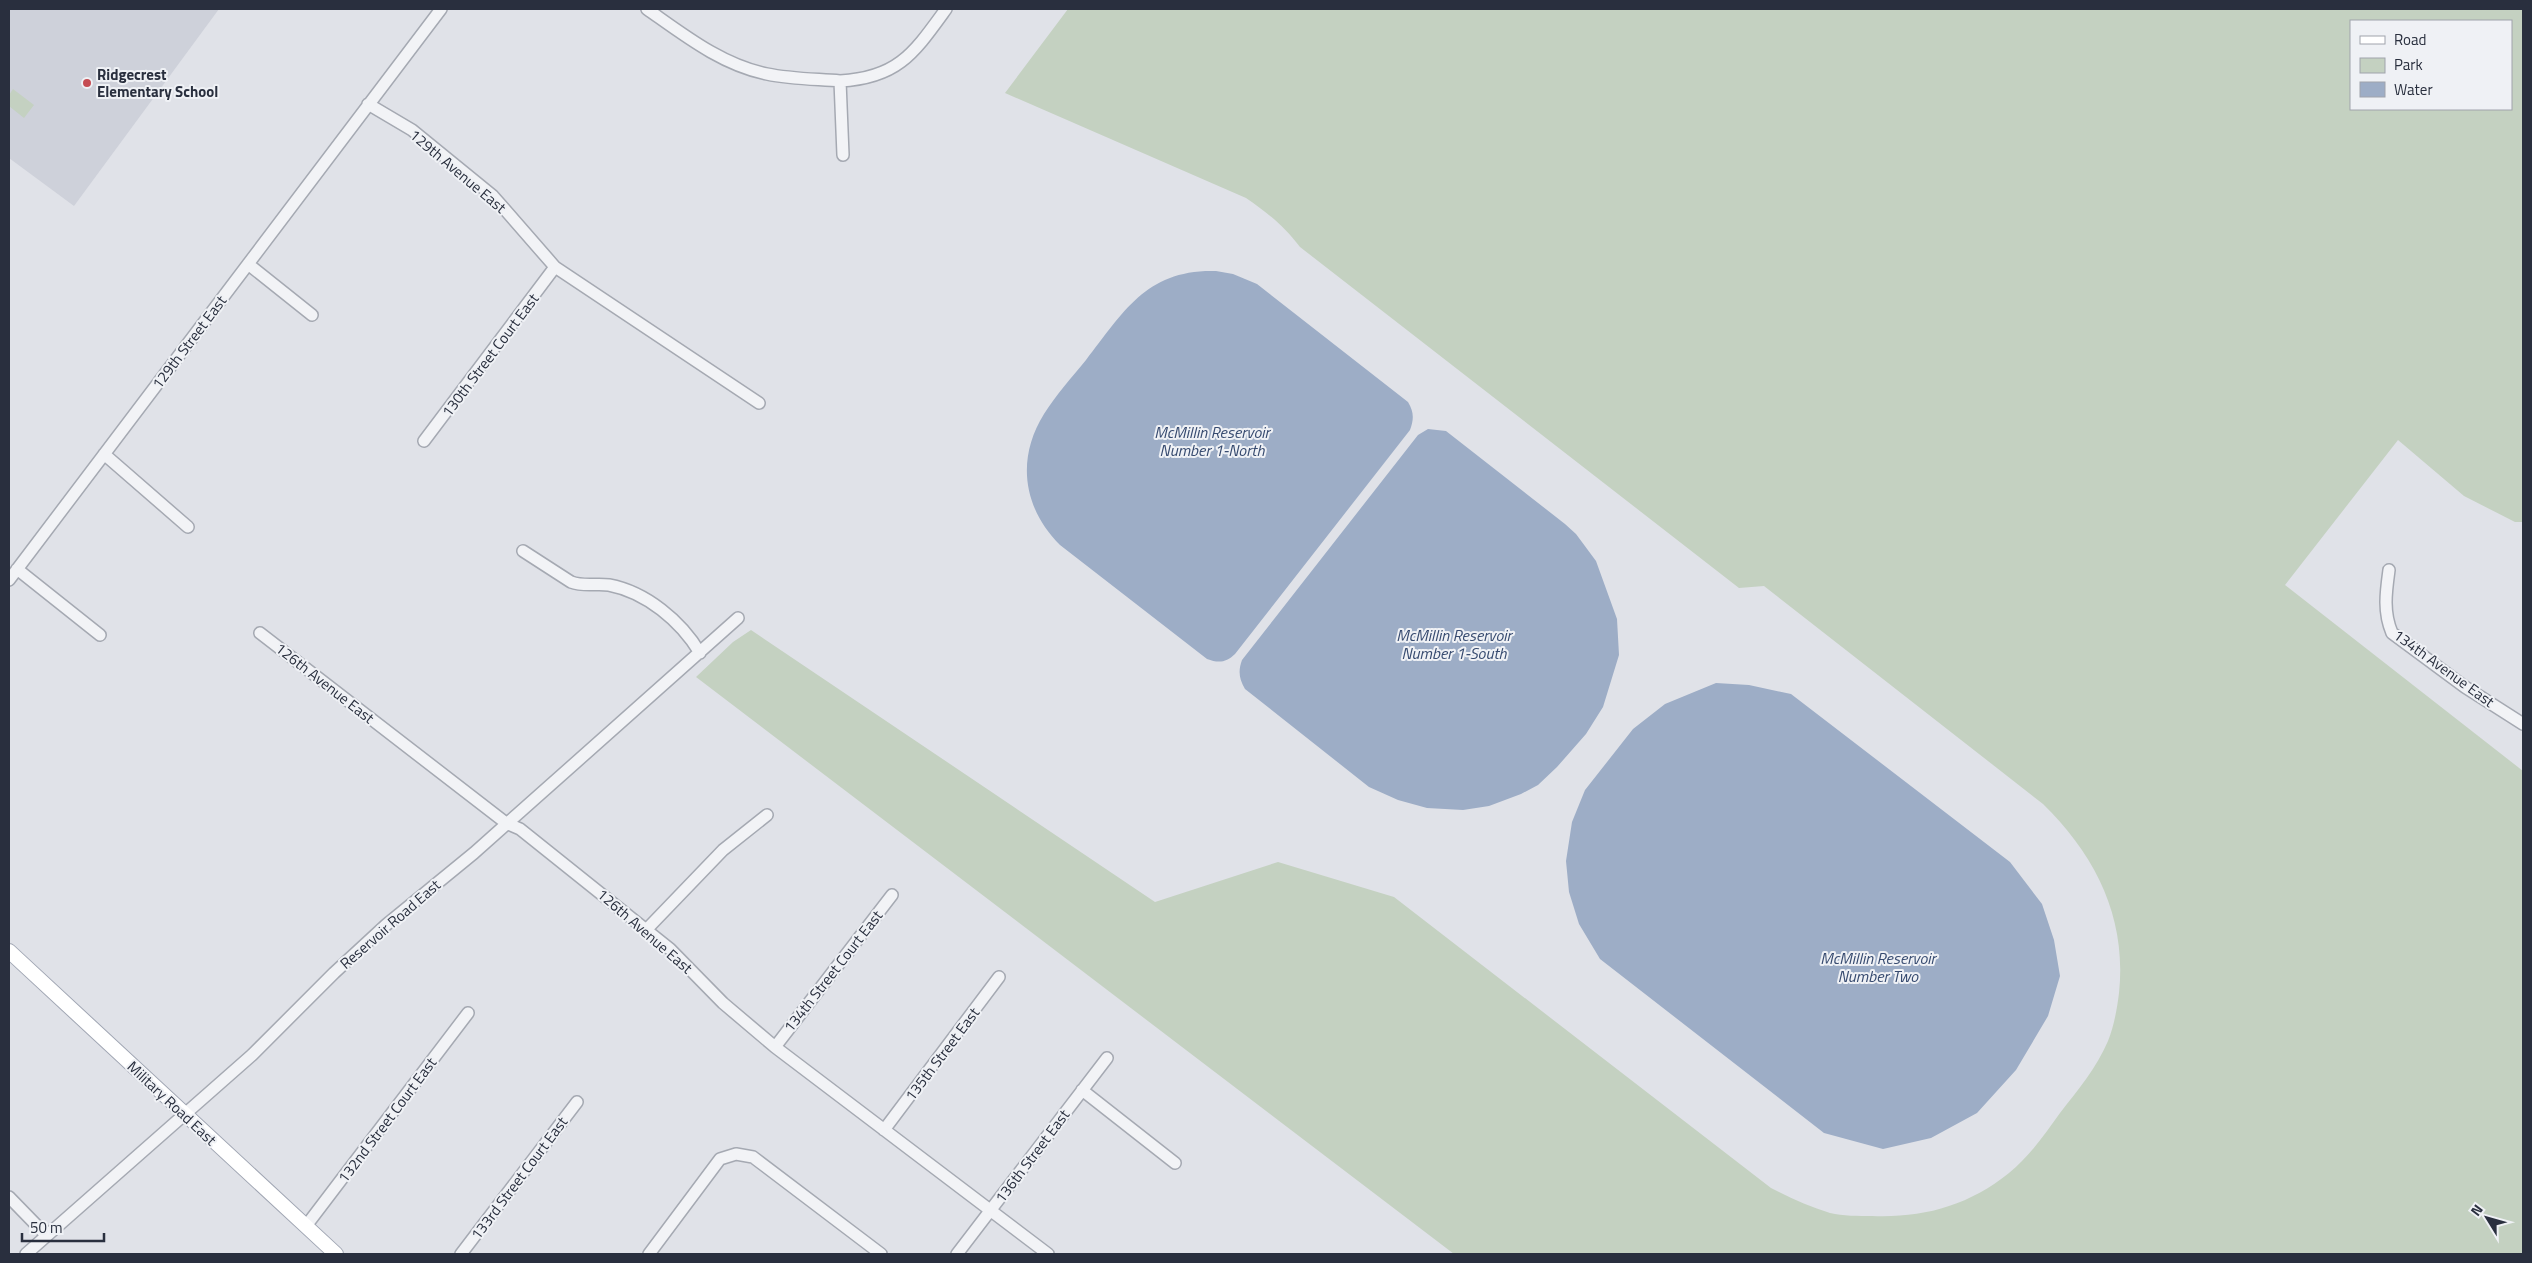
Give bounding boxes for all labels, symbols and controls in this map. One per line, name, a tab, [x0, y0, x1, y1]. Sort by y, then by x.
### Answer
legend	[2350, 20, 2512, 110]
text: Road	[2394, 28, 2426, 51]
text: Park	[2394, 53, 2423, 76]
place label: Ridgecrest Elementary School	[97, 63, 218, 103]
marker: Ridgecrest Elementary School	[81, 77, 93, 89]
text: Water	[2394, 78, 2433, 101]
street label: 129th Avenue East	[405, 124, 512, 219]
street label: 130th Street Court East	[436, 288, 545, 422]
street label: 129th Street East	[146, 290, 232, 394]
water label: McMillin Reservoir Number 1-North	[1154, 420, 1272, 462]
water label: McMillin Reservoir Number 1-South	[1396, 623, 1514, 665]
street label: 134th Avenue East	[2389, 623, 2500, 713]
street label: 126th Avenue East	[271, 637, 380, 729]
street label: Reservoir Road East	[335, 873, 446, 974]
street label: 126th Avenue East	[592, 883, 698, 980]
street label: 134th Street Court East	[778, 904, 889, 1037]
water label: McMillin Reservoir Number Two	[1820, 946, 1938, 988]
street label: 135th Street East	[899, 1002, 985, 1106]
street label: 132nd Street Court East	[332, 1052, 442, 1188]
street label: Military Road East	[122, 1055, 222, 1151]
street label: 136th Street East	[989, 1104, 1075, 1208]
street label: 133rd Street Court East	[465, 1111, 573, 1244]
north arrow	[2462, 1193, 2512, 1243]
text: N	[2465, 1200, 2488, 1220]
scale bar	[22, 1210, 105, 1242]
text: 50 m	[30, 1216, 63, 1239]

